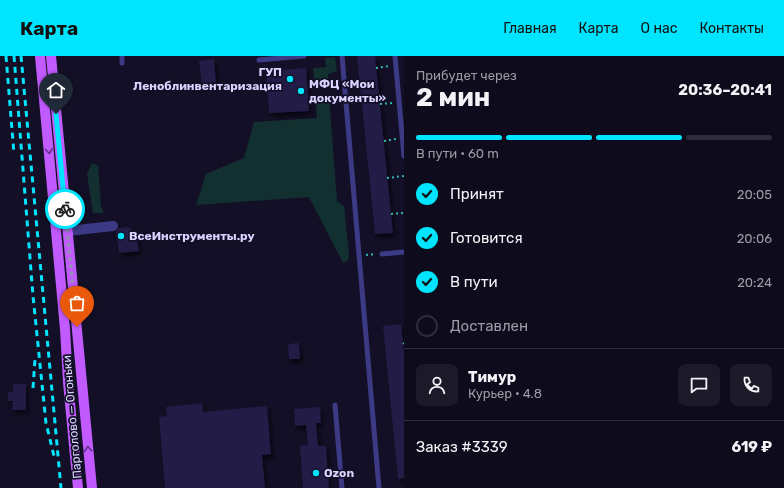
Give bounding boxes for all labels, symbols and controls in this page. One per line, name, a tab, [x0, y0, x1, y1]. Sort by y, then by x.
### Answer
text: Карта	[20, 17, 78, 40]
text: Главная	[503, 20, 557, 37]
text: Карта	[579, 20, 619, 37]
text: О нас	[641, 20, 677, 37]
text: Контакты	[699, 20, 764, 37]
place label: ГУП Леноблинвентаризация	[133, 65, 282, 93]
text: Прибудет через	[416, 68, 517, 83]
pin	[39, 73, 73, 114]
marker: ГУП Леноблинвентаризация	[285, 74, 295, 84]
place label: МФЦ «Мои документы»	[309, 77, 387, 105]
icon: home	[45, 79, 67, 101]
text: 20:36–20:41	[678, 81, 772, 99]
text: 2 мин	[416, 82, 490, 113]
marker: МФЦ «Мои документы»	[296, 86, 306, 96]
text: В пути · 60 m	[416, 146, 499, 161]
one-way arrow	[44, 148, 53, 154]
icon: check	[416, 183, 438, 205]
text: Принят	[450, 185, 504, 203]
text: 20:05	[737, 187, 772, 202]
courier	[45, 189, 85, 229]
icon: bike	[54, 198, 76, 220]
icon: check	[416, 227, 438, 249]
place label: ВсеИнструменты.ру	[129, 229, 255, 243]
text: Готовится	[450, 229, 523, 247]
marker: ВсеИнструменты.ру	[116, 231, 126, 241]
text: 20:06	[737, 231, 772, 246]
icon: check	[416, 271, 438, 293]
text: В пути	[450, 273, 498, 291]
text: 20:24	[737, 275, 772, 290]
pin	[60, 286, 94, 327]
icon: bag	[66, 292, 88, 314]
text: Доставлен	[450, 317, 528, 335]
street label: Парголово — Огоньки	[60, 355, 84, 479]
button: person	[416, 364, 458, 406]
button: chat	[678, 364, 720, 406]
button: phone	[730, 364, 772, 406]
text: Тимур	[468, 368, 516, 386]
text: Курьер · 4.8	[468, 386, 542, 401]
text: Заказ #3339	[416, 438, 508, 456]
text: 619 ₽	[731, 438, 772, 456]
one-way arrow	[84, 446, 93, 452]
place label: Ozon	[324, 466, 354, 480]
marker: Ozon	[311, 468, 321, 478]

